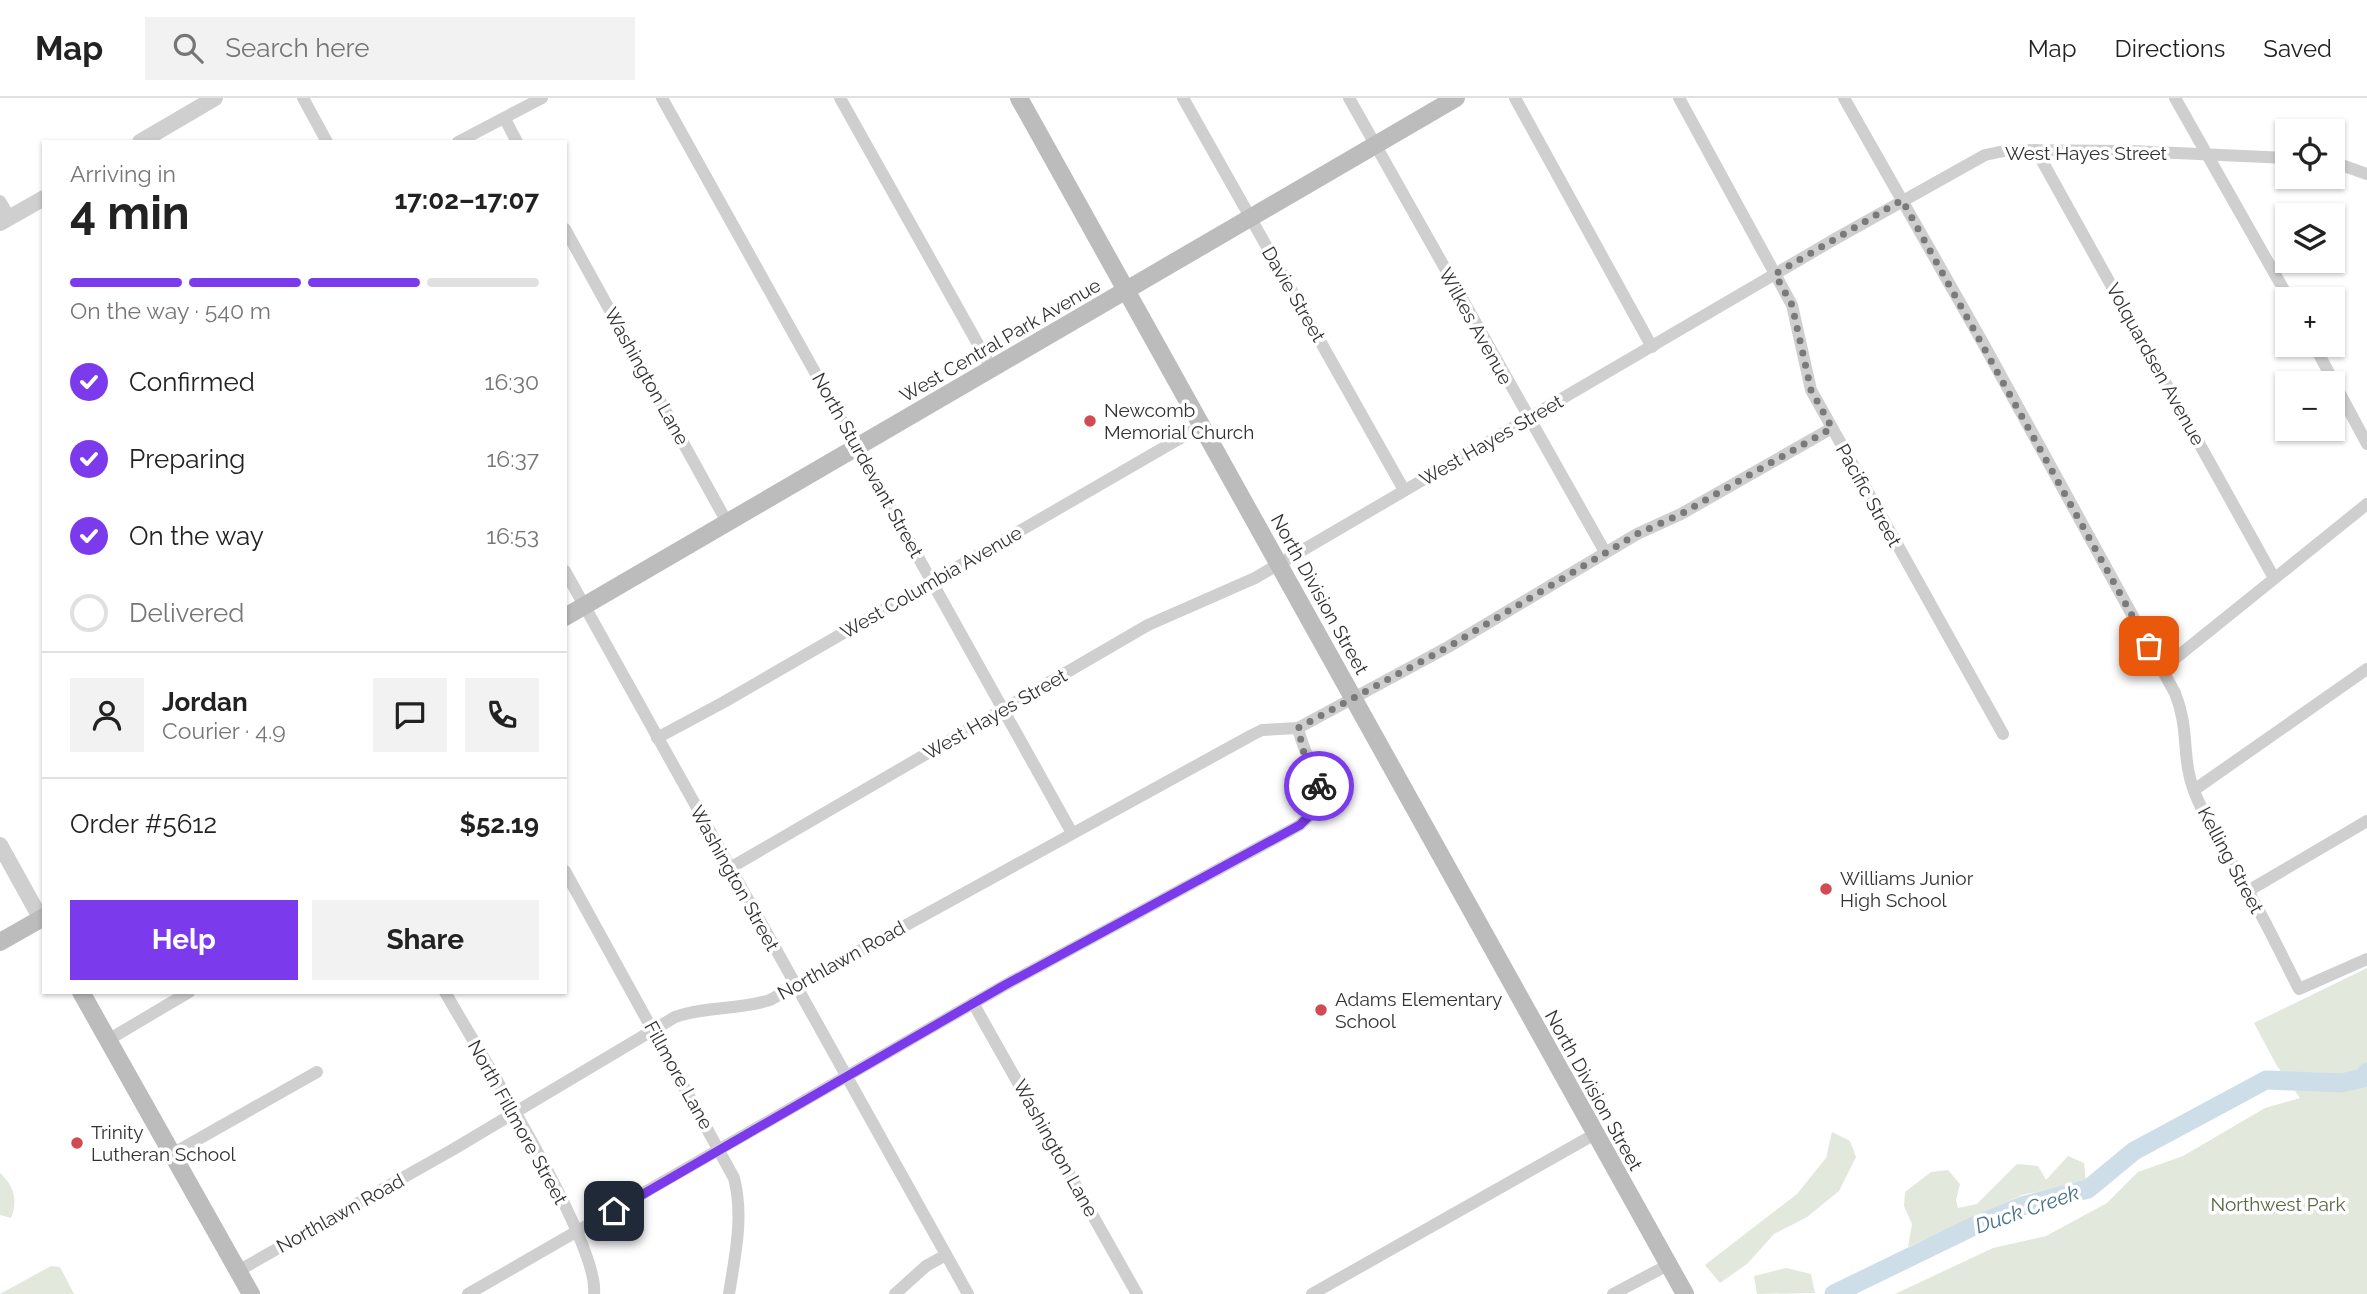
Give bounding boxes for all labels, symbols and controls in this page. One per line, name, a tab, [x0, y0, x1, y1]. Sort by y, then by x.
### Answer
search box	[145, 17, 635, 80]
text: Map	[35, 29, 103, 68]
icon: search	[169, 29, 207, 67]
text: Search here	[225, 33, 370, 63]
text: Map	[2028, 34, 2077, 63]
text: Directions	[2115, 34, 2225, 63]
text: Saved	[2263, 34, 2332, 63]
map controls	[2275, 119, 2345, 441]
button: locate	[2275, 119, 2345, 189]
street label: West Hayes Street	[2005, 142, 2168, 164]
text: Arriving in	[70, 160, 176, 187]
text: 17:02–17:07	[394, 185, 539, 215]
text: 4 min	[70, 186, 190, 240]
button: layers	[2275, 203, 2345, 273]
street label: Davie Street	[1258, 242, 1330, 346]
street label: Wilkes Avenue	[1435, 264, 1517, 388]
street label: West Central Park Avenue	[896, 274, 1104, 406]
street label: Volquardsen Avenue	[2102, 279, 2210, 449]
button: +	[2275, 287, 2345, 357]
text: On the way · 540 m	[70, 297, 271, 324]
street label: Washington Lane	[600, 304, 694, 448]
icon: check	[70, 363, 108, 401]
text: Confirmed	[129, 367, 255, 397]
text: 16:30	[485, 368, 539, 395]
street label: North Sturdevant Street	[808, 369, 928, 562]
button: −	[2275, 371, 2345, 441]
street label: West Hayes Street	[1415, 390, 1567, 490]
place label: Newcomb Memorial Church	[1104, 399, 1254, 443]
marker: Newcomb Memorial Church	[1082, 413, 1098, 429]
icon: check	[70, 440, 108, 478]
street label: Pacific Street	[1832, 440, 1907, 551]
text: Preparing	[129, 444, 245, 474]
text: 16:37	[486, 445, 539, 472]
street label: North Division Street	[1267, 510, 1374, 679]
icon: check	[70, 517, 108, 555]
text: On the way	[129, 521, 264, 551]
street label: West Columbia Avenue	[836, 521, 1026, 643]
text: 16:53	[486, 522, 539, 549]
text: Delivered	[129, 598, 244, 628]
pin	[2119, 616, 2179, 676]
icon: bag	[2130, 627, 2168, 665]
street label: West Hayes Street	[919, 664, 1071, 764]
button: person	[70, 678, 144, 752]
button: chat	[373, 678, 447, 752]
button: phone	[465, 678, 539, 752]
text: Jordan	[162, 687, 248, 717]
text: Courier · 4.9	[162, 717, 286, 744]
courier	[1284, 751, 1354, 821]
icon: bike	[1300, 767, 1338, 805]
street label: Washington Street	[686, 802, 784, 955]
street label: Kelling Street	[2194, 803, 2269, 918]
text: Order #5612	[70, 809, 217, 839]
text: $52.19	[459, 809, 539, 839]
place label: Williams Junior High School	[1840, 867, 1974, 911]
marker: Williams Junior High School	[1818, 881, 1834, 897]
button: Help	[70, 900, 298, 980]
button: Share	[312, 900, 539, 980]
street label: Northlawn Road	[774, 916, 908, 1004]
place label: Adams Elementary School	[1335, 988, 1502, 1032]
marker: Adams Elementary School	[1313, 1002, 1329, 1018]
street label: North Division Street	[1541, 1006, 1648, 1175]
street label: Fillmore Lane	[640, 1017, 718, 1133]
street label: North Fillmore Street	[464, 1036, 573, 1208]
street label: Washington Lane	[1009, 1076, 1103, 1220]
place label: Trinity Lutheran School	[91, 1121, 236, 1165]
marker: Trinity Lutheran School	[69, 1135, 85, 1151]
street label: Northlawn Road	[273, 1169, 407, 1257]
water label: Duck Creek	[1972, 1180, 2082, 1238]
pin	[584, 1181, 644, 1241]
icon: home	[595, 1192, 633, 1230]
park label: Northwest Park	[2210, 1193, 2346, 1215]

